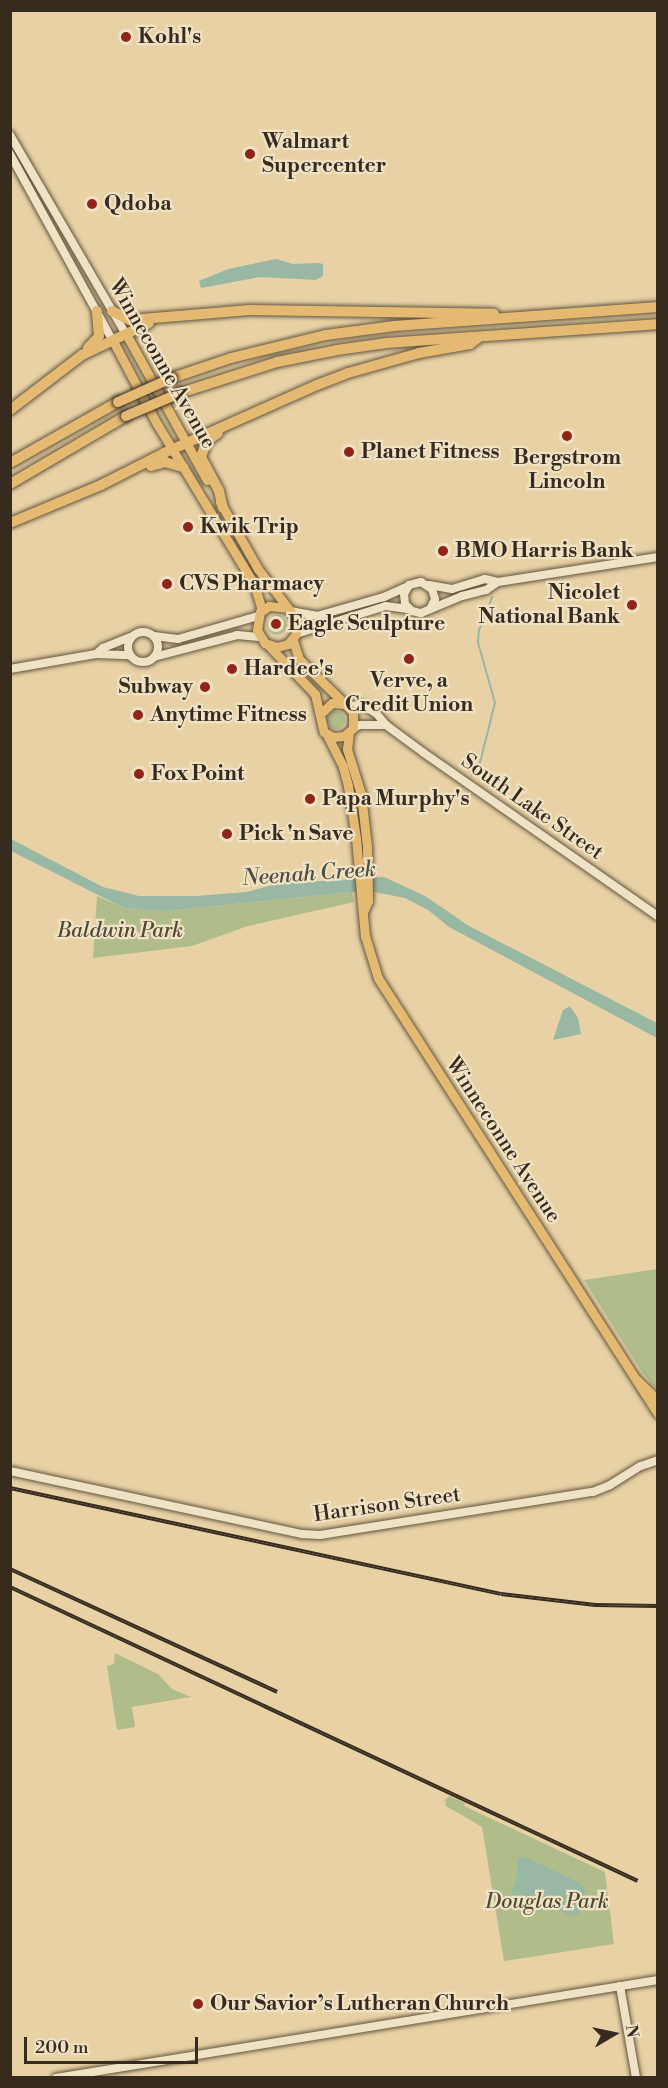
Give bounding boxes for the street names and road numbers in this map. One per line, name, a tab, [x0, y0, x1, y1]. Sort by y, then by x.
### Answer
street label: Winneconne Avenue	[103, 274, 221, 454]
street label: South Lake Street	[456, 749, 608, 865]
street label: Winneconne Avenue	[440, 1052, 566, 1228]
street label: Harrison Street	[312, 1482, 462, 1528]

